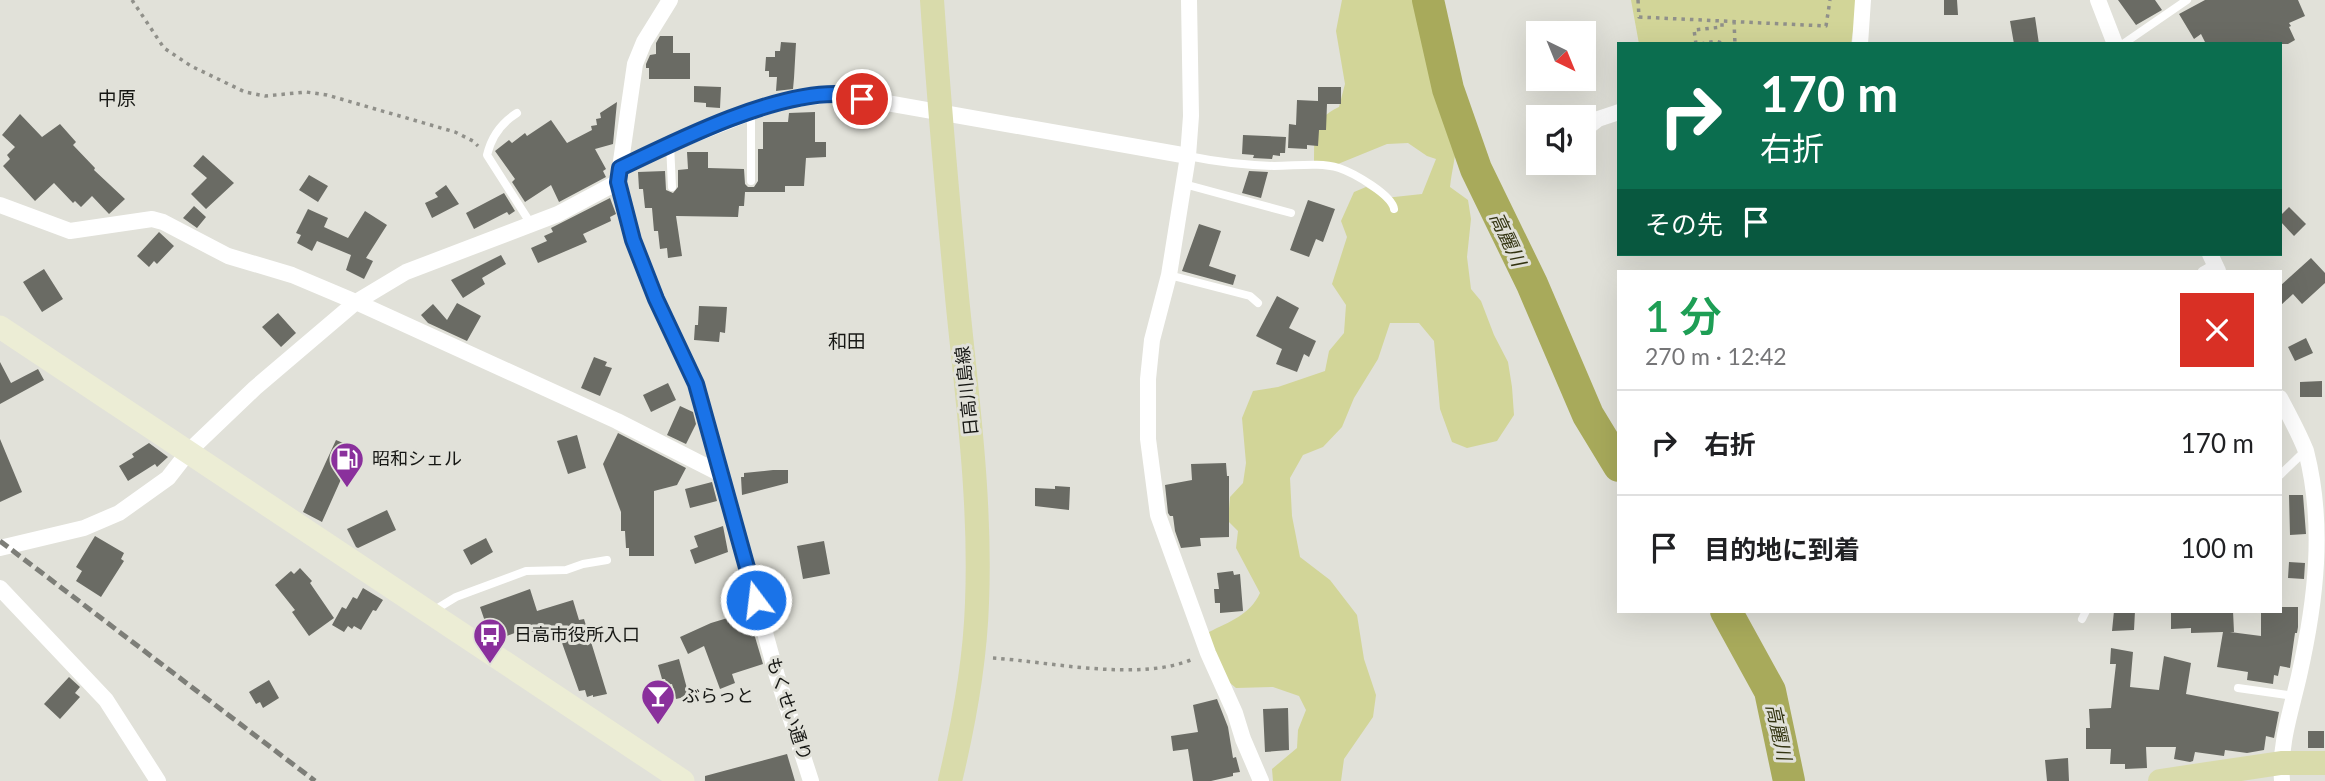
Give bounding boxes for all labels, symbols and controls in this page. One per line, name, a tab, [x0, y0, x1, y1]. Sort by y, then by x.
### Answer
north arrow	[1526, 21, 1596, 91]
map controls	[1526, 21, 1596, 175]
text: 170 m	[1760, 64, 1898, 122]
pin	[832, 69, 892, 129]
icon: right	[1645, 70, 1736, 161]
icon: arrive	[843, 80, 881, 118]
district label: 中原	[98, 86, 136, 109]
button: sound	[1526, 105, 1596, 175]
text: 右折	[1760, 128, 1824, 167]
icon: arrive	[1737, 203, 1775, 241]
water label: 高麗川	[1486, 208, 1532, 271]
text: その先	[1645, 208, 1723, 240]
text: 1 分	[1645, 291, 1722, 341]
button: close	[2180, 293, 2254, 367]
district label: 和田	[828, 329, 866, 352]
text: 270 m · 12:42	[1645, 342, 1787, 370]
street label: 日高川島線	[950, 345, 982, 437]
icon: right	[1645, 424, 1683, 462]
text: 170 m	[2181, 427, 2254, 459]
text: 右折	[1704, 428, 1756, 460]
fuel station icon: 昭和シェル	[328, 440, 366, 489]
place label: 昭和シェル	[372, 447, 462, 469]
icon: arrive	[1645, 529, 1683, 567]
text: 100 m	[2181, 532, 2254, 564]
text: 目的地に到着	[1704, 533, 1860, 565]
position arrow	[719, 563, 793, 637]
bus stop icon: 日高市役所入口	[471, 616, 509, 665]
place label: 日高市役所入口	[514, 623, 640, 645]
street label: もくせい通り	[763, 654, 817, 763]
bar icon: ぶらっと	[639, 677, 677, 726]
place label: ぶらっと	[682, 684, 754, 706]
water label: 高麗川	[1762, 702, 1797, 764]

